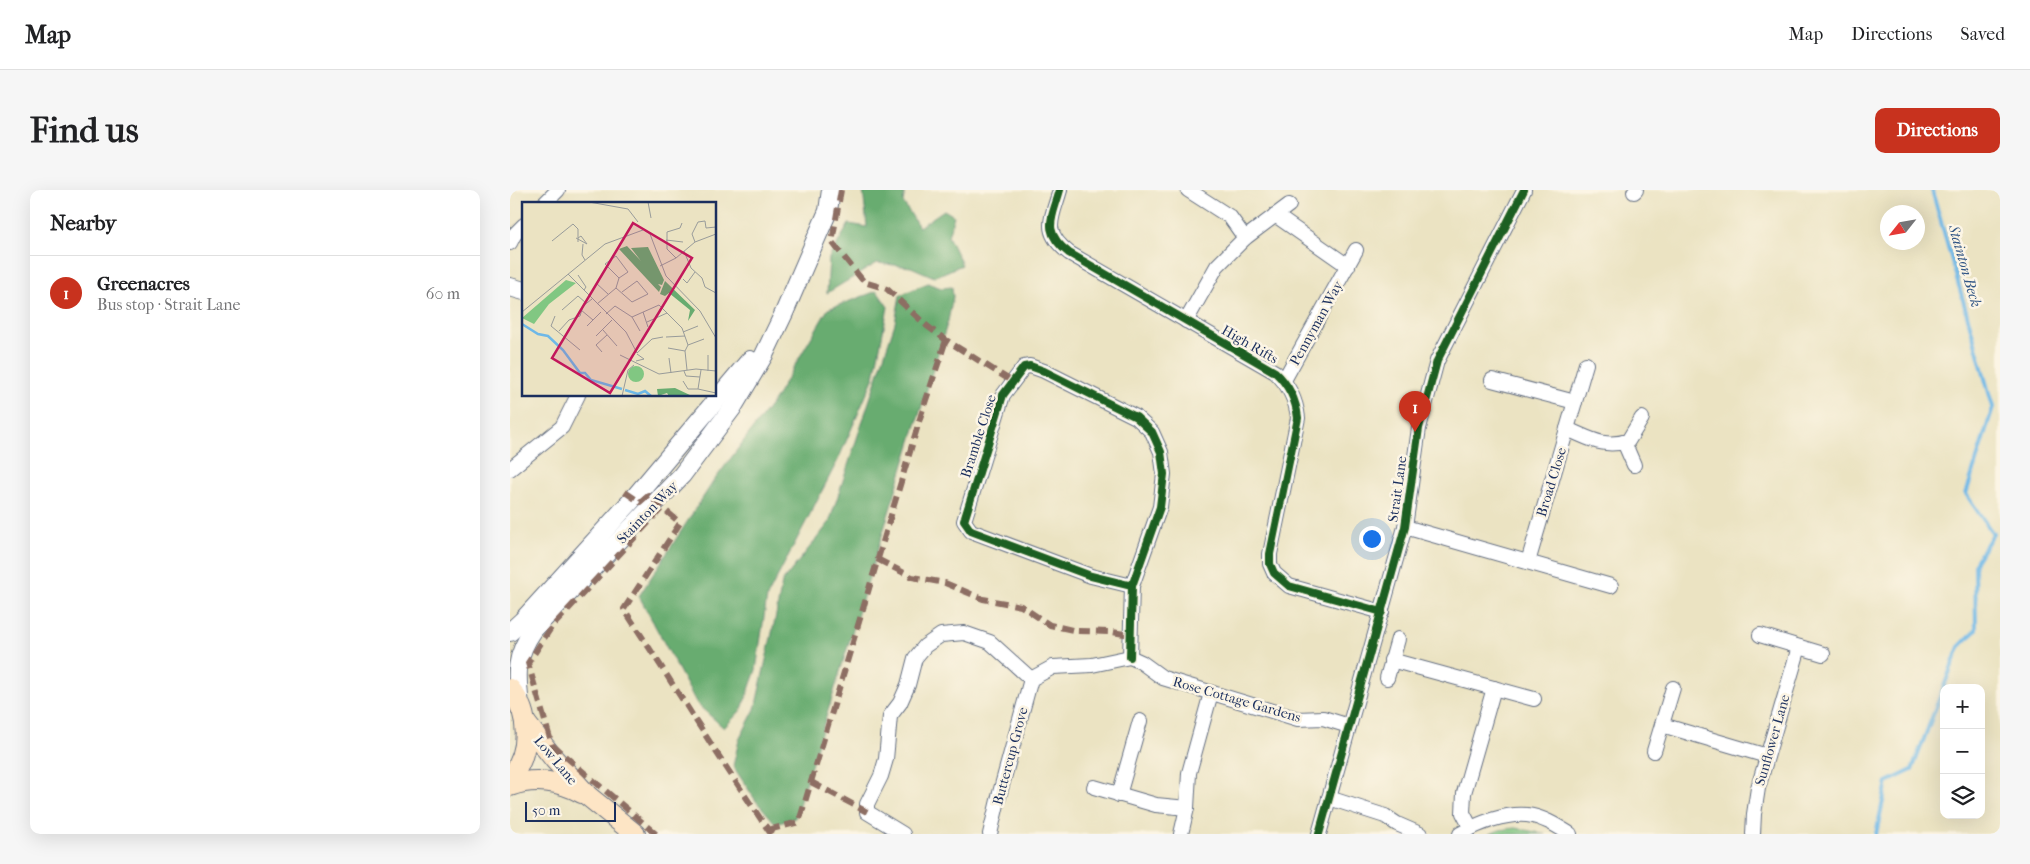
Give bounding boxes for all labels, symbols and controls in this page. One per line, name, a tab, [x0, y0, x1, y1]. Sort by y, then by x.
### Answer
text: Map	[25, 21, 71, 49]
text: Map	[1789, 24, 1823, 45]
text: Directions	[1851, 24, 1932, 45]
text: Saved	[1960, 24, 2005, 45]
button: Directions	[1875, 108, 2000, 153]
text: Find us	[30, 110, 139, 151]
inset map	[522, 202, 716, 396]
north arrow	[1880, 205, 1925, 250]
text: Nearby	[50, 211, 116, 235]
water label: Stainton Beck	[1944, 222, 1985, 309]
text: Greenacres	[97, 273, 190, 295]
street label: Pennyman Way	[1286, 278, 1347, 368]
text: 1	[63, 284, 69, 303]
text: 60 m	[426, 284, 460, 303]
text: Bus stop · Strait Lane	[97, 295, 240, 314]
street label: High Rifts	[1218, 321, 1281, 367]
pin: 1	[1399, 391, 1431, 432]
street label: Bramble Close	[957, 392, 1000, 480]
street label: Broad Close	[1533, 445, 1570, 519]
street label: Strait Lane	[1384, 455, 1411, 523]
street label: Stainton Way	[613, 477, 682, 547]
your location	[1359, 526, 1385, 552]
street label: Rose Cottage Gardens	[1171, 673, 1303, 726]
map controls	[1940, 684, 1985, 819]
button: +	[1940, 684, 1985, 729]
street label: Sunflower Lane	[1751, 693, 1794, 788]
street label: Buttercup Grove	[989, 705, 1032, 807]
button: −	[1940, 729, 1985, 774]
street label: Low Lane	[530, 732, 581, 788]
button: layers	[1940, 774, 1985, 819]
scale bar	[525, 799, 616, 822]
text: 50 m	[532, 802, 560, 819]

